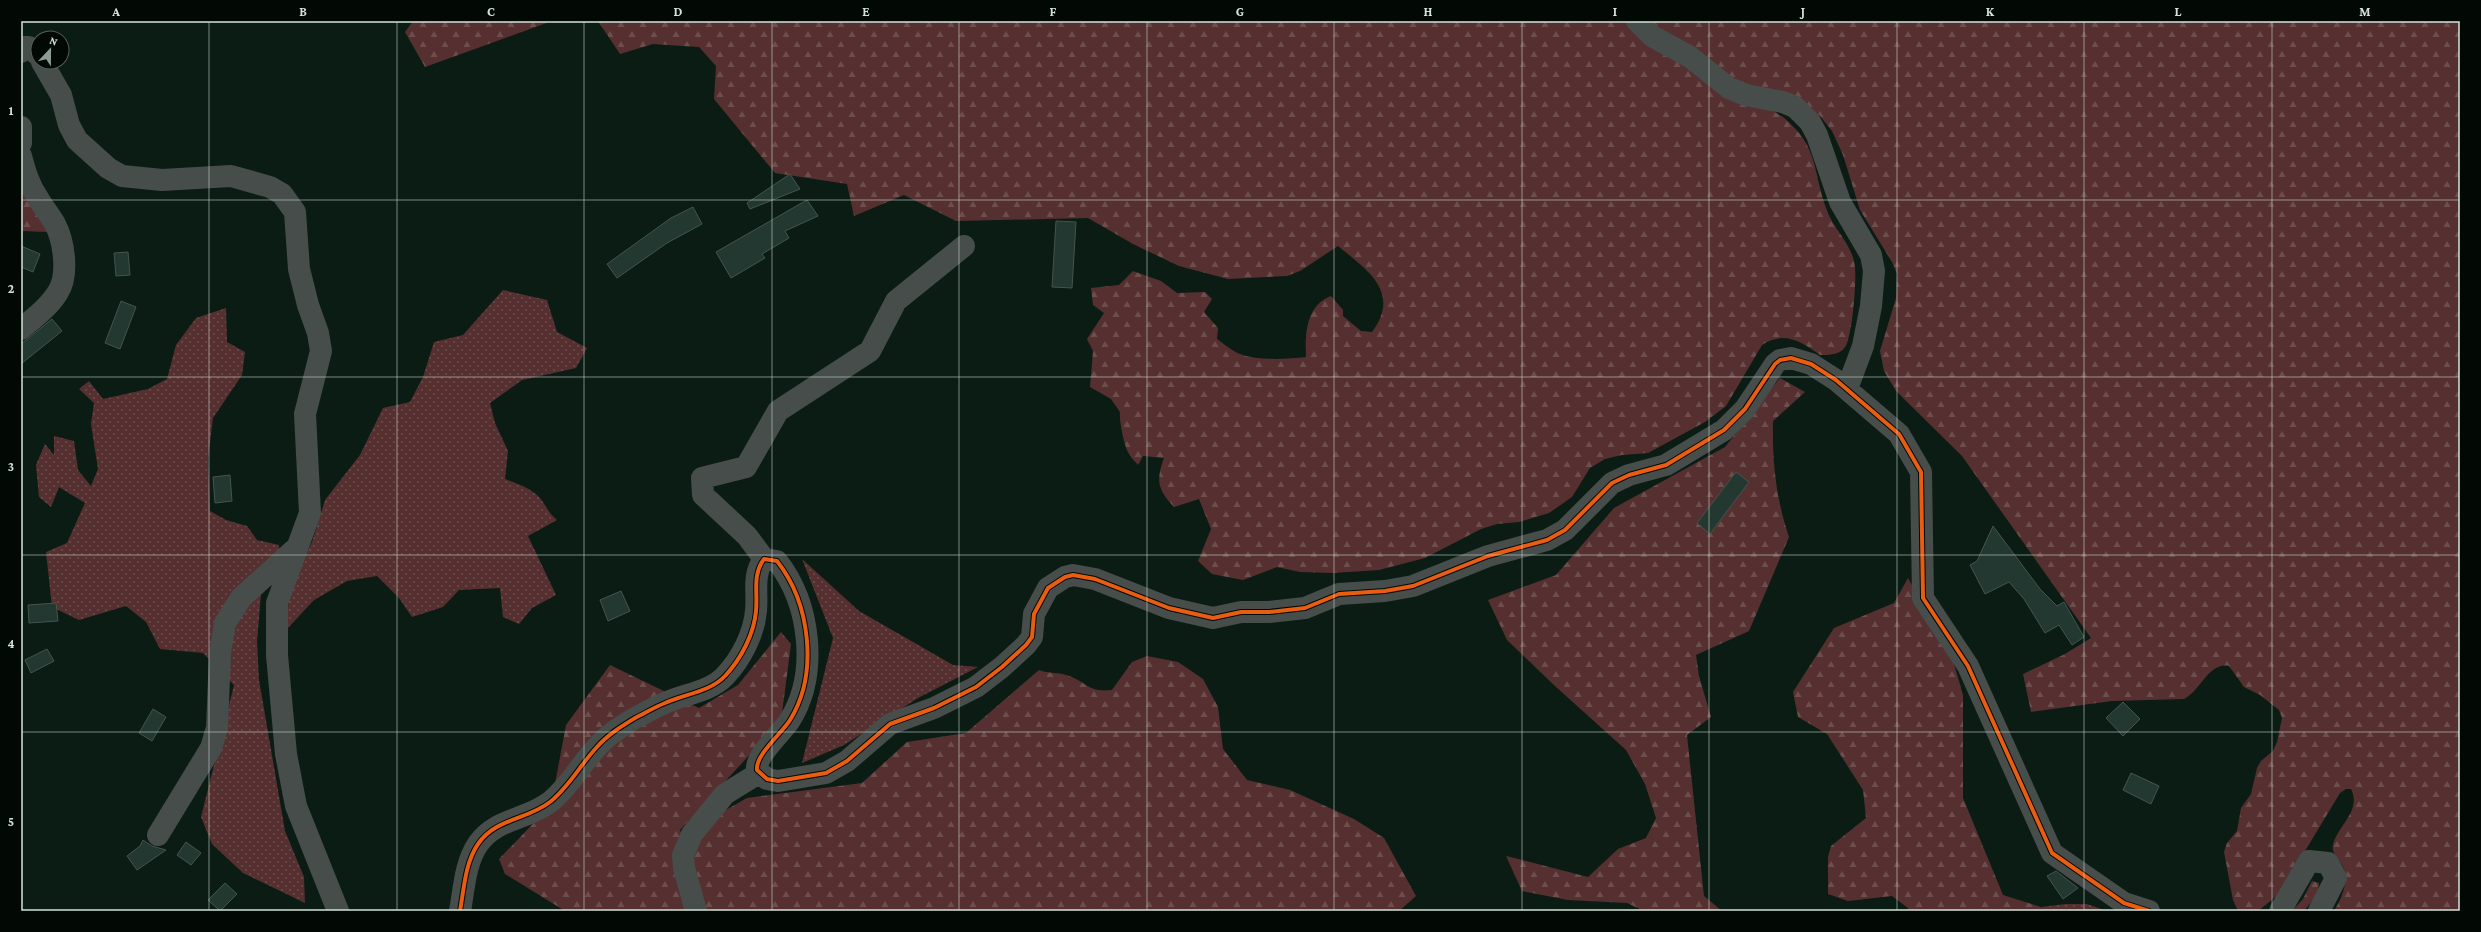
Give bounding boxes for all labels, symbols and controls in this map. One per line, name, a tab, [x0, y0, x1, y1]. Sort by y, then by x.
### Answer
text: A	[111, 4, 120, 19]
text: B	[299, 4, 307, 19]
text: C	[487, 4, 495, 19]
text: D	[674, 4, 683, 19]
text: E	[862, 4, 870, 19]
text: F	[1050, 4, 1057, 19]
text: G	[1236, 4, 1244, 19]
text: H	[1424, 4, 1433, 19]
text: I	[1613, 4, 1617, 19]
text: J	[1799, 4, 1805, 19]
text: K	[1986, 4, 1995, 19]
text: L	[2175, 4, 2182, 19]
text: M	[2359, 4, 2371, 19]
north arrow	[30, 30, 70, 70]
text: N	[48, 34, 60, 48]
text: 1	[9, 103, 14, 118]
text: 2	[8, 281, 15, 296]
text: 3	[8, 459, 14, 474]
text: 4	[7, 636, 15, 651]
text: 5	[8, 814, 14, 829]

